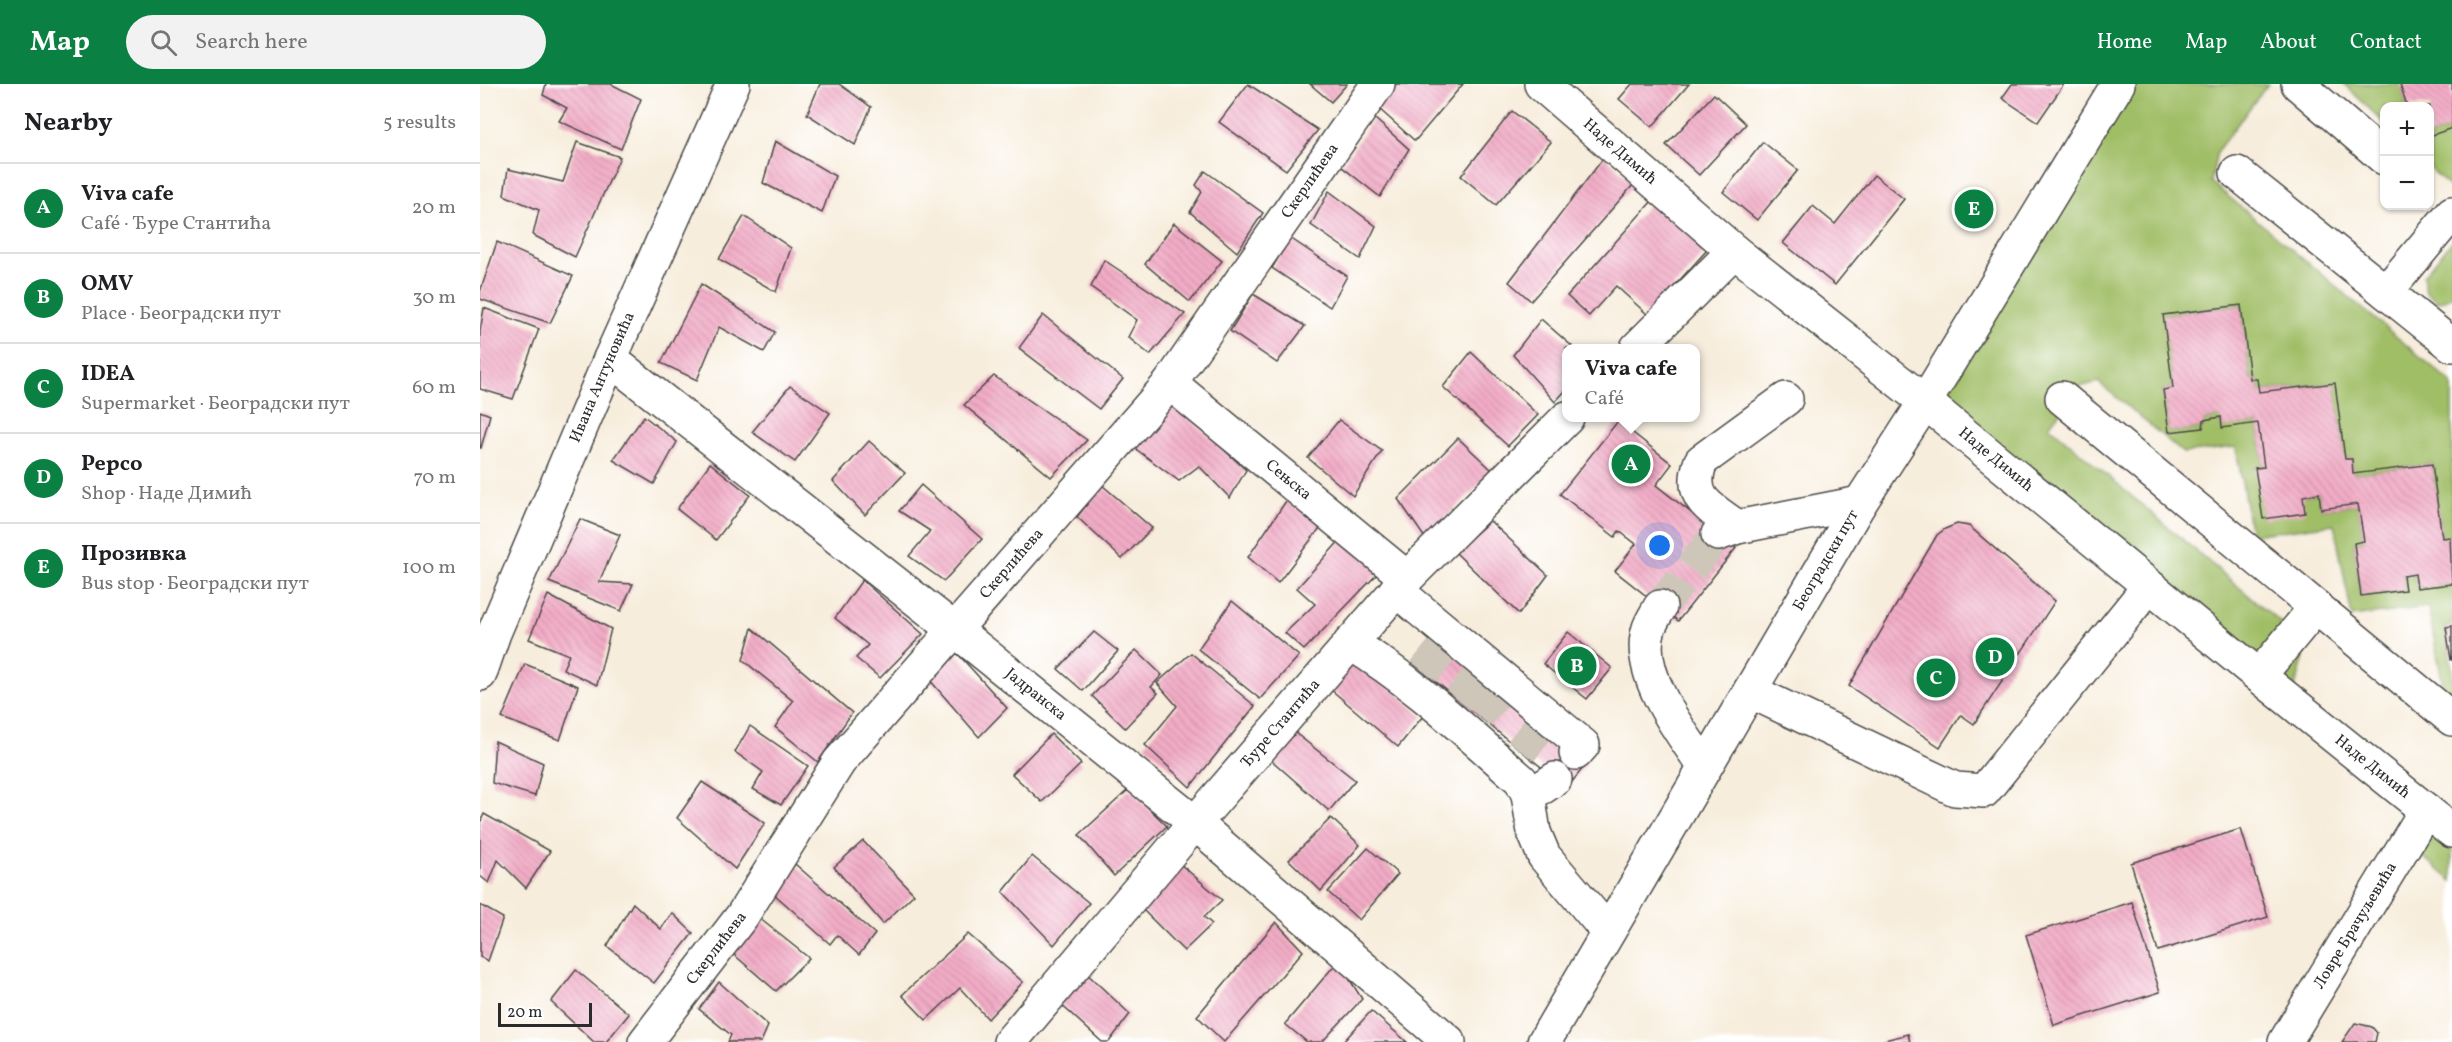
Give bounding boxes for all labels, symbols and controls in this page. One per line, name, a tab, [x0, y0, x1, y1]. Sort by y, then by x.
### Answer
search box	[126, 15, 546, 69]
text: Map	[30, 23, 90, 62]
icon: search	[147, 26, 180, 59]
text: Search here	[195, 27, 308, 58]
text: Home	[2097, 28, 2152, 57]
text: Map	[2185, 28, 2227, 57]
text: About	[2260, 28, 2317, 57]
text: Contact	[2350, 28, 2422, 57]
map controls	[2380, 102, 2434, 210]
button: +	[2380, 102, 2434, 156]
text: Nearby	[24, 105, 113, 141]
text: 5 results	[383, 109, 456, 137]
street label: Наде Димић	[1578, 114, 1661, 190]
street label: Скерлићева	[1276, 139, 1344, 223]
button: −	[2380, 156, 2434, 210]
text: Viva cafe	[81, 179, 174, 210]
pin: E	[1954, 186, 1994, 232]
text: A	[36, 194, 51, 222]
text: 20 m	[412, 194, 456, 222]
text: Café · Ђуре Стантића	[81, 210, 271, 238]
text: OMV	[81, 269, 133, 300]
text: B	[37, 284, 50, 312]
text: 30 m	[412, 284, 456, 312]
text: Place · Београдски пут	[81, 300, 281, 328]
street label: Ивана Антуновића	[565, 309, 641, 446]
popup	[1562, 344, 1700, 422]
text: Viva cafe	[1585, 354, 1677, 385]
text: IDEA	[81, 359, 135, 390]
text: C	[37, 374, 50, 402]
text: 60 m	[412, 374, 456, 402]
text: Café	[1585, 385, 1624, 413]
text: Supermarket · Београдски пут	[81, 390, 350, 418]
street label: Наде Димић	[1953, 422, 2038, 497]
pin: A	[1612, 442, 1650, 487]
text: Pepco	[81, 449, 143, 480]
street label: Сењска	[1260, 455, 1316, 506]
text: D	[36, 464, 51, 492]
text: 70 m	[413, 464, 456, 492]
text: Shop · Наде Димић	[81, 480, 252, 508]
street label: Београдски пут	[1788, 506, 1864, 615]
street label: Скерлићева	[975, 524, 1049, 604]
your location	[1645, 531, 1674, 560]
text: Прозивка	[81, 539, 187, 570]
text: E	[37, 554, 50, 582]
text: 100 m	[402, 554, 456, 582]
text: Bus stop · Београдски пут	[81, 570, 309, 598]
pin: D	[1976, 634, 2014, 680]
pin: B	[1558, 644, 1596, 688]
pin: C	[1916, 656, 1956, 700]
street label: Јадранска	[1000, 663, 1071, 726]
street label: Ђуре Стантића	[1236, 674, 1326, 773]
street label: Наде Димић	[2330, 730, 2415, 804]
street label: Ловре Брачуљевића	[2309, 858, 2403, 993]
street label: Скерлићева	[682, 907, 752, 990]
scale bar	[498, 1000, 592, 1028]
text: 20 m	[507, 1002, 542, 1024]

